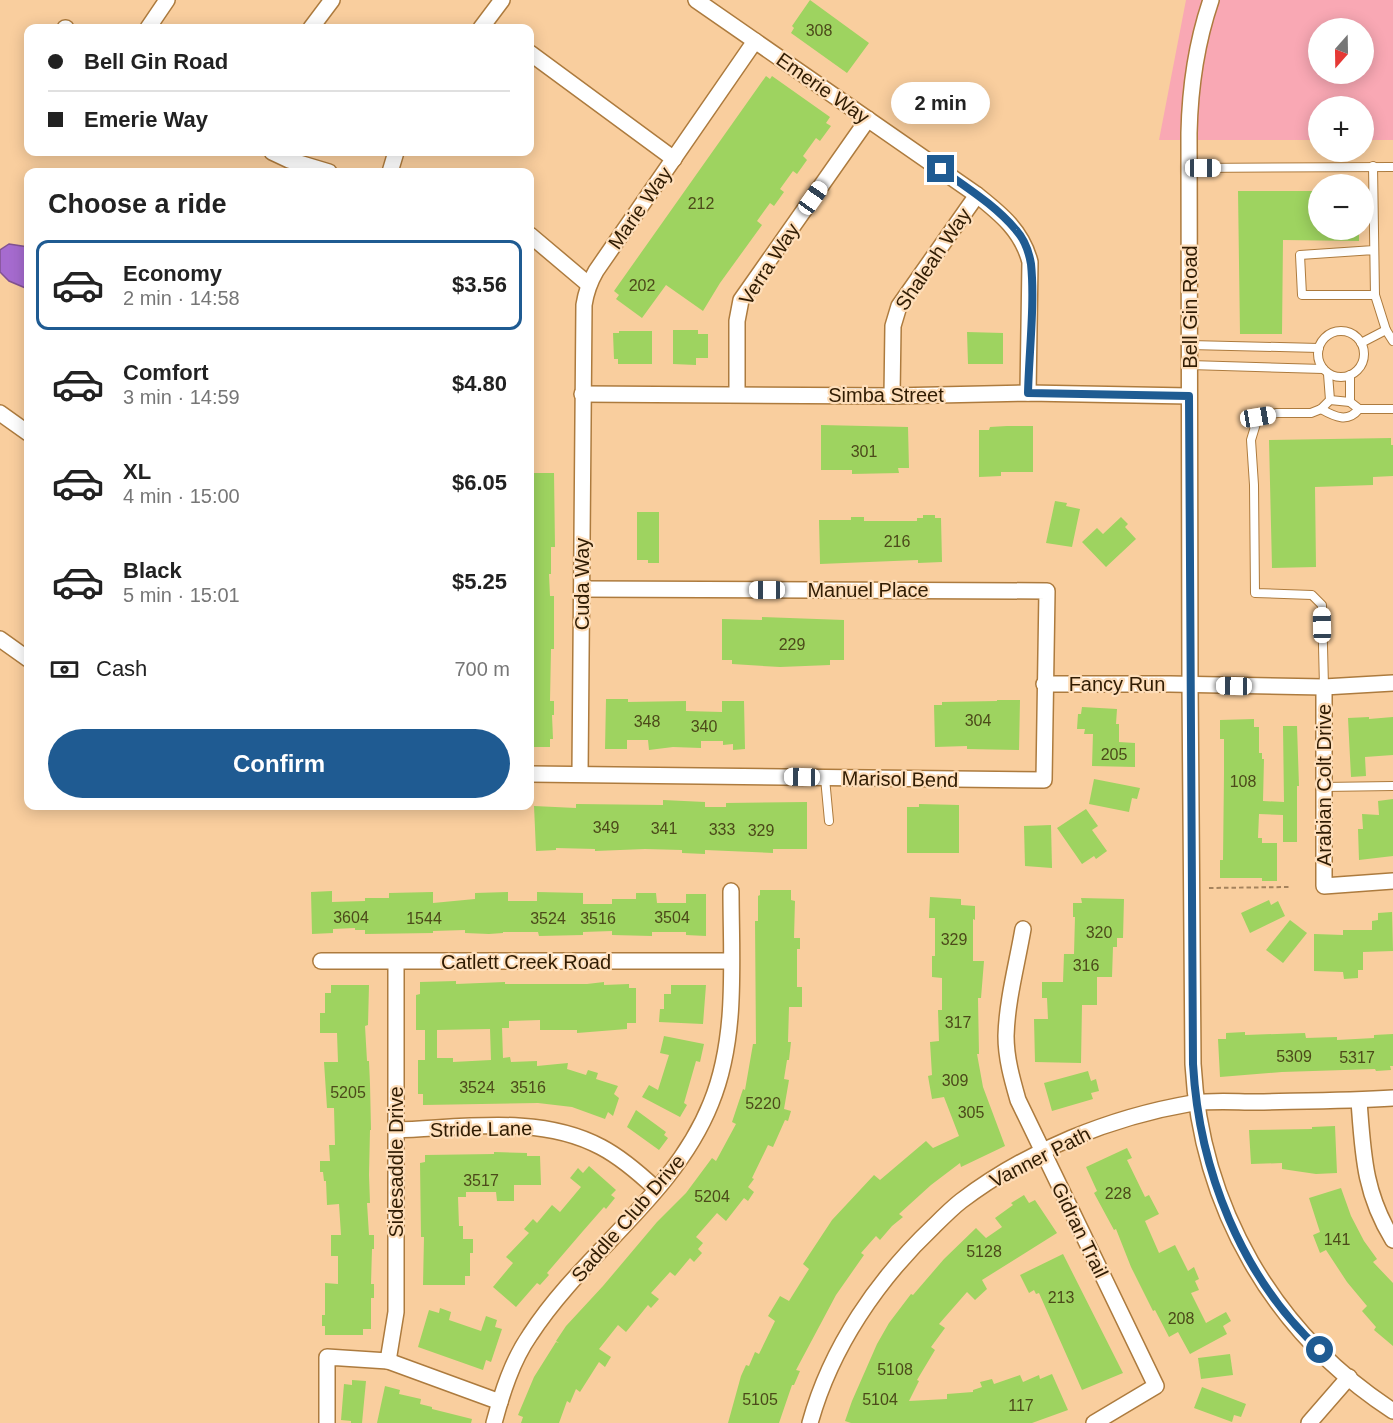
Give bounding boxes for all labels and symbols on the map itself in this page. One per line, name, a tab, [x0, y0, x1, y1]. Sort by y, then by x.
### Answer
north arrow	[1308, 18, 1374, 84]
house number: 308	[806, 22, 832, 39]
street label: Emerie Way	[772, 48, 874, 128]
callout: 2 min	[892, 82, 990, 124]
route end	[927, 155, 954, 182]
car	[1185, 159, 1221, 177]
street label: Marie Way	[604, 163, 676, 253]
car	[795, 178, 831, 218]
house number: 212	[688, 195, 714, 212]
street label: Shaleah Way	[891, 204, 975, 314]
street label: Verra Way	[735, 219, 803, 309]
street label: Bell Gin Road	[1179, 245, 1201, 369]
house number: 202	[629, 277, 655, 294]
street label: Simba Street	[828, 384, 944, 406]
car	[1239, 405, 1277, 429]
house number: 301	[851, 443, 877, 460]
house number: 216	[884, 533, 910, 550]
street label: Cuda Way	[571, 538, 593, 630]
street label: Manuel Place	[807, 579, 929, 601]
car	[749, 581, 785, 599]
car	[1313, 607, 1331, 643]
house number: 229	[779, 636, 805, 653]
street label: Fancy Run	[1069, 673, 1165, 695]
car	[1216, 677, 1252, 695]
street label: Arabian Colt Drive	[1313, 704, 1335, 866]
house number: 304	[965, 712, 991, 729]
house number: 348	[634, 713, 660, 730]
house number: 340	[691, 718, 717, 735]
house number: 205	[1101, 746, 1127, 763]
street label: Marisol Bend	[841, 767, 959, 791]
car	[784, 768, 820, 786]
house number: 108	[1230, 773, 1256, 790]
house number: 349	[593, 819, 619, 836]
house number: 341	[651, 820, 677, 837]
house number: 333	[709, 821, 735, 838]
house number: 329	[748, 822, 774, 839]
house number: 3604	[333, 909, 369, 926]
house number: 3504	[654, 909, 690, 926]
house number: 1544	[406, 910, 442, 927]
house number: 3524	[530, 910, 566, 927]
house number: 3516	[580, 910, 616, 927]
house number: 320	[1086, 924, 1112, 941]
house number: 329	[941, 931, 967, 948]
street label: Catlett Creek Road	[441, 951, 611, 973]
house number: 316	[1073, 957, 1099, 974]
house number: 317	[945, 1014, 971, 1031]
house number: 5309	[1276, 1048, 1312, 1065]
house number: 5317	[1339, 1049, 1375, 1066]
house number: 309	[942, 1072, 968, 1089]
house number: 3524	[459, 1079, 495, 1096]
house number: 3516	[510, 1079, 546, 1096]
house number: 5205	[330, 1084, 366, 1101]
street label: Sidesaddle Drive	[385, 1086, 407, 1238]
house number: 5220	[745, 1095, 781, 1112]
house number: 305	[958, 1104, 984, 1121]
street label: Stride Lane	[430, 1117, 532, 1141]
street label: Vanner Path	[986, 1122, 1094, 1192]
street label: Saddle Club Drive	[567, 1150, 689, 1286]
house number: 3517	[463, 1172, 499, 1189]
street label: Gidran Trail	[1047, 1179, 1113, 1281]
house number: 228	[1105, 1185, 1131, 1202]
house number: 5204	[694, 1188, 730, 1205]
house number: 141	[1324, 1231, 1350, 1248]
house number: 5128	[966, 1243, 1002, 1260]
house number: 213	[1048, 1289, 1074, 1306]
house number: 208	[1168, 1310, 1194, 1327]
route start	[1306, 1336, 1333, 1363]
house number: 5108	[877, 1361, 913, 1378]
house number: 5105	[742, 1391, 778, 1408]
house number: 5104	[862, 1391, 898, 1408]
house number: 117	[1008, 1397, 1034, 1414]

